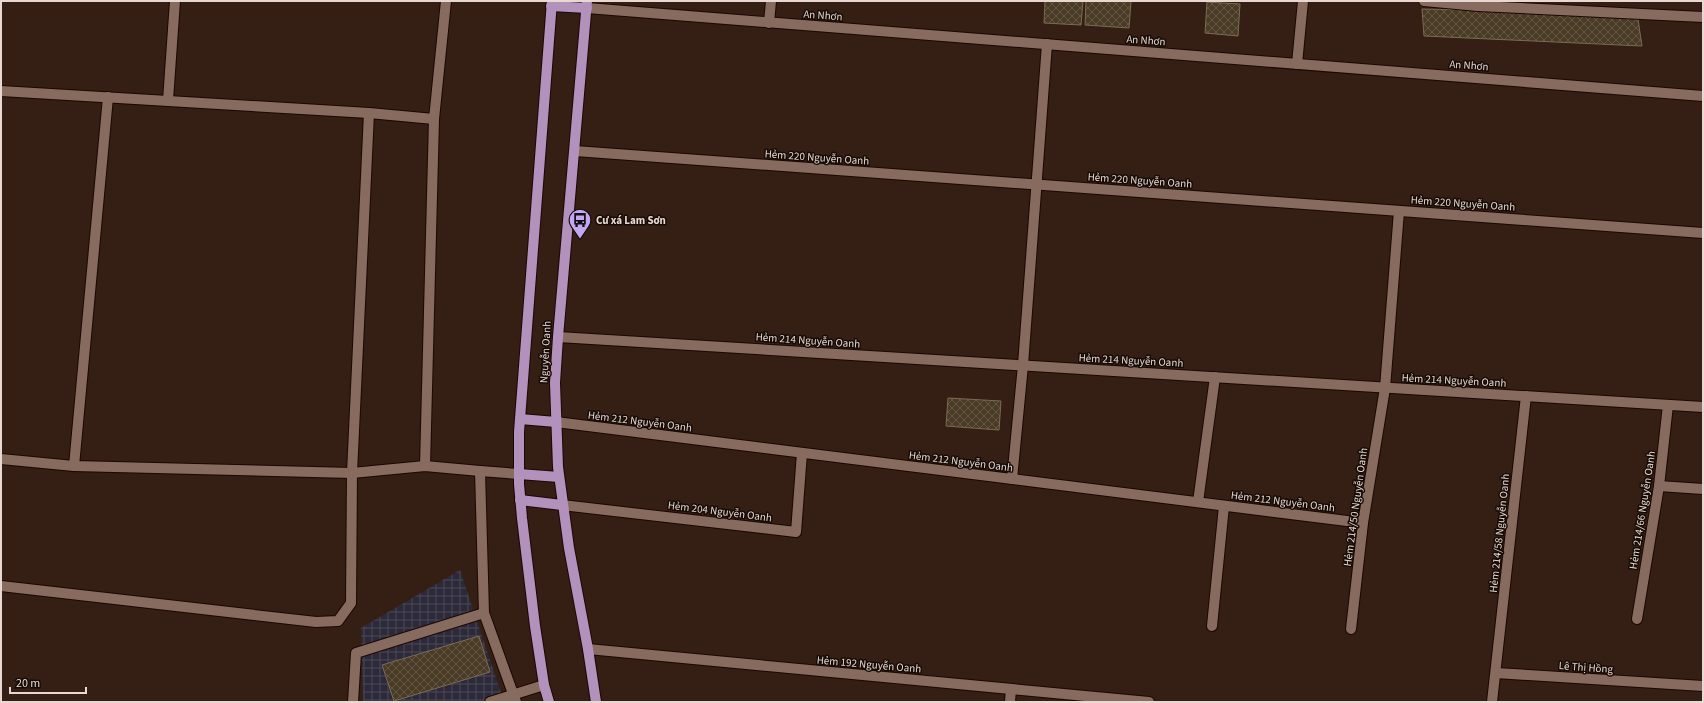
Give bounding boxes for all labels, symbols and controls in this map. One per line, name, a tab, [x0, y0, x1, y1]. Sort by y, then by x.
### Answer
street label: An Nhơn	[803, 7, 843, 24]
street label: An Nhơn	[1126, 32, 1166, 49]
street label: An Nhơn	[1449, 57, 1489, 74]
street label: Hẻm 220 Nguyễn Oanh	[764, 146, 870, 169]
street label: Hẻm 220 Nguyễn Oanh	[1087, 169, 1193, 192]
street label: Hẻm 220 Nguyễn Oanh	[1410, 192, 1516, 215]
bus stop icon: Cư xá Lam Sơn	[567, 207, 593, 240]
place label: Cư xá Lam Sơn	[596, 213, 666, 228]
street label: Nguyễn Oanh	[536, 321, 555, 384]
street label: Hẻm 214 Nguyễn Oanh	[755, 329, 861, 352]
street label: Hẻm 214 Nguyễn Oanh	[1078, 350, 1184, 371]
street label: Hẻm 214 Nguyễn Oanh	[1401, 370, 1507, 391]
street label: Hẻm 212 Nguyễn Oanh	[587, 408, 693, 435]
street label: Hẻm 214/50 Nguyễn Oanh	[1340, 447, 1371, 567]
street label: Hẻm 212 Nguyễn Oanh	[908, 448, 1014, 475]
street label: Hẻm 214/66 Nguyễn Oanh	[1626, 450, 1659, 570]
street label: Hẻm 214/58 Nguyễn Oanh	[1486, 473, 1513, 593]
street label: Hẻm 212 Nguyễn Oanh	[1230, 488, 1336, 515]
street label: Hẻm 204 Nguyễn Oanh	[667, 498, 773, 525]
street label: Hẻm 192 Nguyễn Oanh	[816, 652, 922, 677]
street label: Lê Thị Hồng	[1558, 658, 1614, 677]
scale bar	[10, 669, 86, 695]
text: 20 m	[16, 675, 40, 692]

